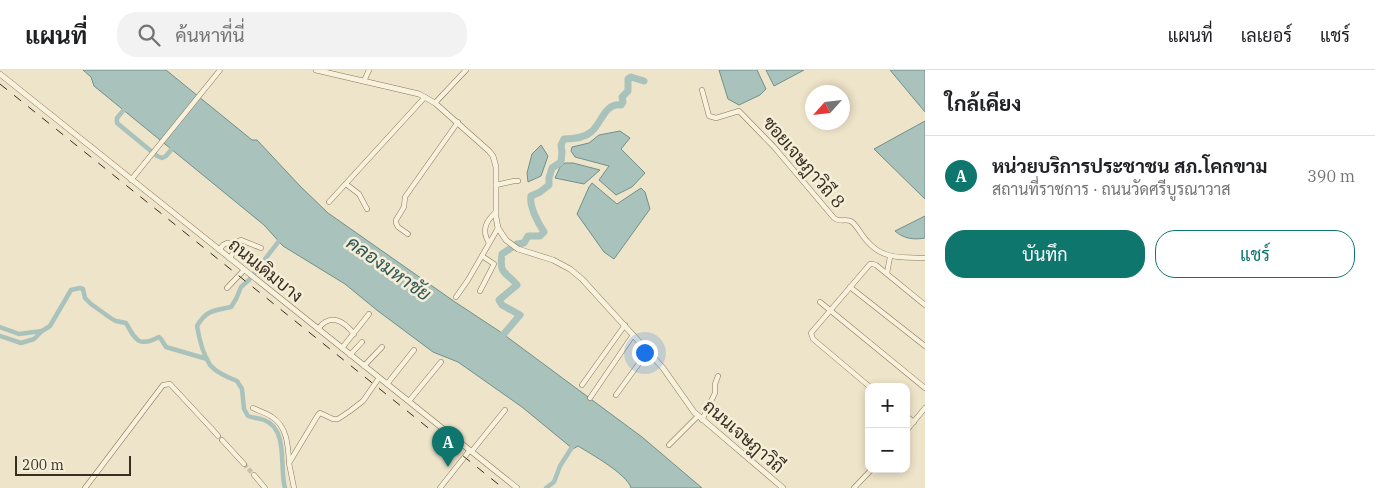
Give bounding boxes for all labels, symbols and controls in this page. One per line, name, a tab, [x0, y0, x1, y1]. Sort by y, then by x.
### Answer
search box	[117, 12, 467, 57]
text: แผนที่	[25, 19, 87, 51]
icon: search	[135, 21, 163, 49]
text: ค้นหาที่นี่	[175, 23, 245, 47]
text: แผนที่	[1168, 24, 1213, 47]
text: เลเยอร์	[1241, 24, 1292, 47]
text: แชร์	[1320, 24, 1350, 47]
north arrow	[805, 85, 850, 130]
text: ใกล้เคียง	[945, 89, 1021, 117]
street label: ซอยเจษฎาวิถี 8	[757, 111, 851, 213]
text: หน่วยบริการประชาชน สภ.โคกขาม	[992, 154, 1267, 178]
text: A	[955, 166, 967, 186]
text: 390 m	[1307, 166, 1355, 186]
text: สถานที่ราชการ · ถนนวัดศรีบูรณาวาส	[992, 179, 1231, 199]
water label: คลองมหาชัย	[342, 230, 436, 306]
button: บันทึก	[945, 230, 1145, 278]
button: แชร์	[1155, 230, 1355, 278]
street label: ถนนเดิมบาง	[224, 233, 308, 307]
your location	[632, 340, 658, 366]
map controls	[865, 383, 910, 473]
button: +	[865, 383, 910, 428]
street label: ถนนเจษฎาวิถี	[698, 394, 790, 478]
pin: A	[432, 426, 464, 467]
button: −	[865, 428, 910, 473]
scale bar	[15, 453, 131, 476]
text: 200 m	[22, 456, 64, 474]

